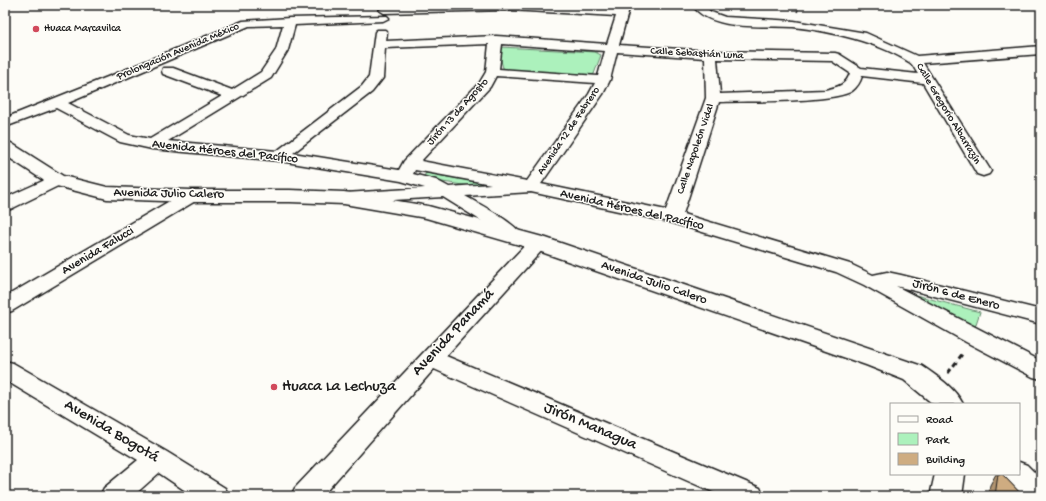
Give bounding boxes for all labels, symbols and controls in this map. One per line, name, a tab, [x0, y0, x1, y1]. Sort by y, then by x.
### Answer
street label: Prolongación Avenida México	[114, 21, 241, 84]
place label: Huaca Marcavilca	[44, 23, 122, 35]
marker: Huaca Marcavilca	[31, 24, 41, 34]
street label: Calle Sebastián Luna	[650, 46, 745, 62]
street label: Calle Gregorio Albarrazín	[913, 61, 983, 167]
street label: Jirón 13 de Agosto	[425, 76, 491, 148]
street label: Avenida 12 de Febrero	[535, 85, 603, 177]
street label: Calle Napoleón Vidal	[675, 102, 717, 196]
street label: Avenida Héroes del Pacífico	[151, 137, 299, 167]
street label: Avenida Julio Calero	[114, 186, 225, 202]
street label: Avenida Héroes del Pacífico	[559, 186, 706, 234]
street label: Avenida Falucci	[59, 223, 137, 278]
street label: Avenida Julio Calero	[599, 258, 709, 308]
street label: Jirón 6 de Enero	[911, 276, 1002, 314]
street label: Avenida Panamá	[409, 285, 500, 381]
place label: Huaca La Lechuza	[282, 378, 397, 397]
marker: Huaca La Lechuza	[269, 382, 279, 392]
street label: Avenida Bogotá	[60, 396, 163, 468]
street label: Jirón Managua	[541, 399, 640, 456]
legend	[890, 403, 1020, 475]
text: Road	[926, 414, 953, 428]
text: Park	[925, 434, 951, 448]
text: Building	[925, 454, 965, 468]

